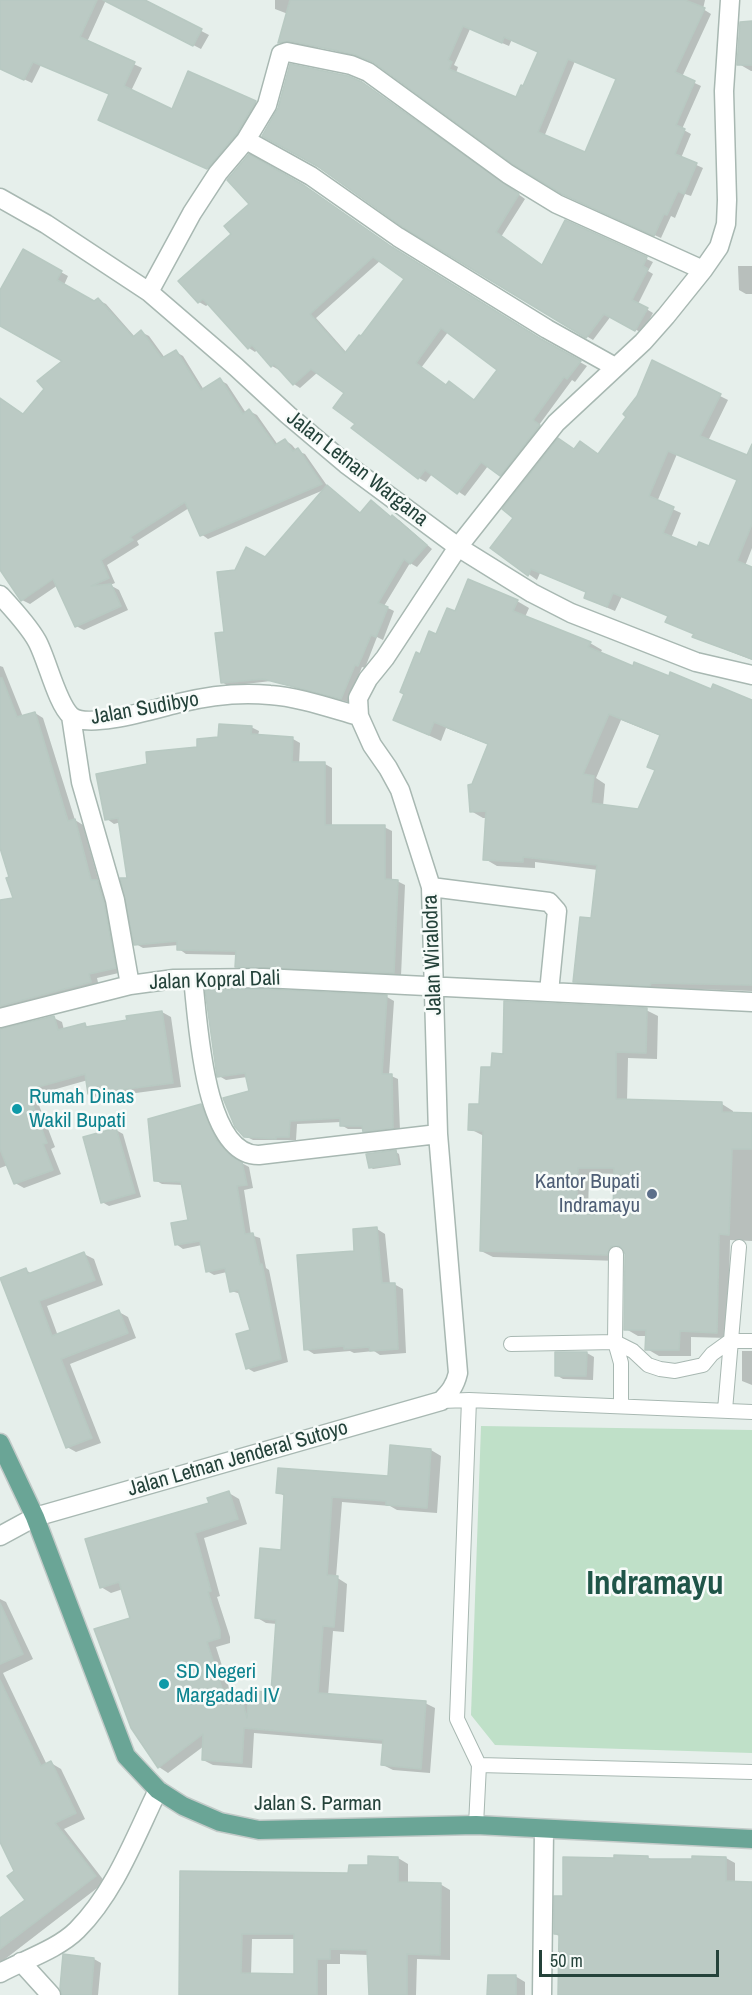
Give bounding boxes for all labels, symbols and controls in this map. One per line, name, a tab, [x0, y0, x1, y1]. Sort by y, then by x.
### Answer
street label: Jalan Letnan Wargana	[281, 406, 433, 532]
street label: Jalan Sudibyo	[89, 687, 201, 731]
street label: Jalan Wiralodra	[418, 894, 448, 1016]
street label: Jalan Kopral Dali	[149, 966, 281, 996]
place label: Rumah Dinas Wakil Bupati	[29, 1084, 134, 1134]
marker: Rumah Dinas Wakil Bupati	[10, 1102, 24, 1116]
place label: Kantor Bupati Indramayu	[535, 1169, 640, 1219]
marker: Kantor Bupati Indramayu	[645, 1187, 659, 1201]
street label: Jalan Letnan Jenderal Sutoyo	[125, 1415, 351, 1503]
district label: Indramayu	[587, 1565, 723, 1605]
place label: SD Negeri Margadadi IV	[176, 1659, 279, 1709]
marker: SD Negeri Margadadi IV	[157, 1677, 171, 1691]
street label: Jalan S. Parman	[254, 1791, 382, 1817]
scale bar	[542, 1938, 722, 1976]
text: 50 m	[550, 1948, 583, 1973]

